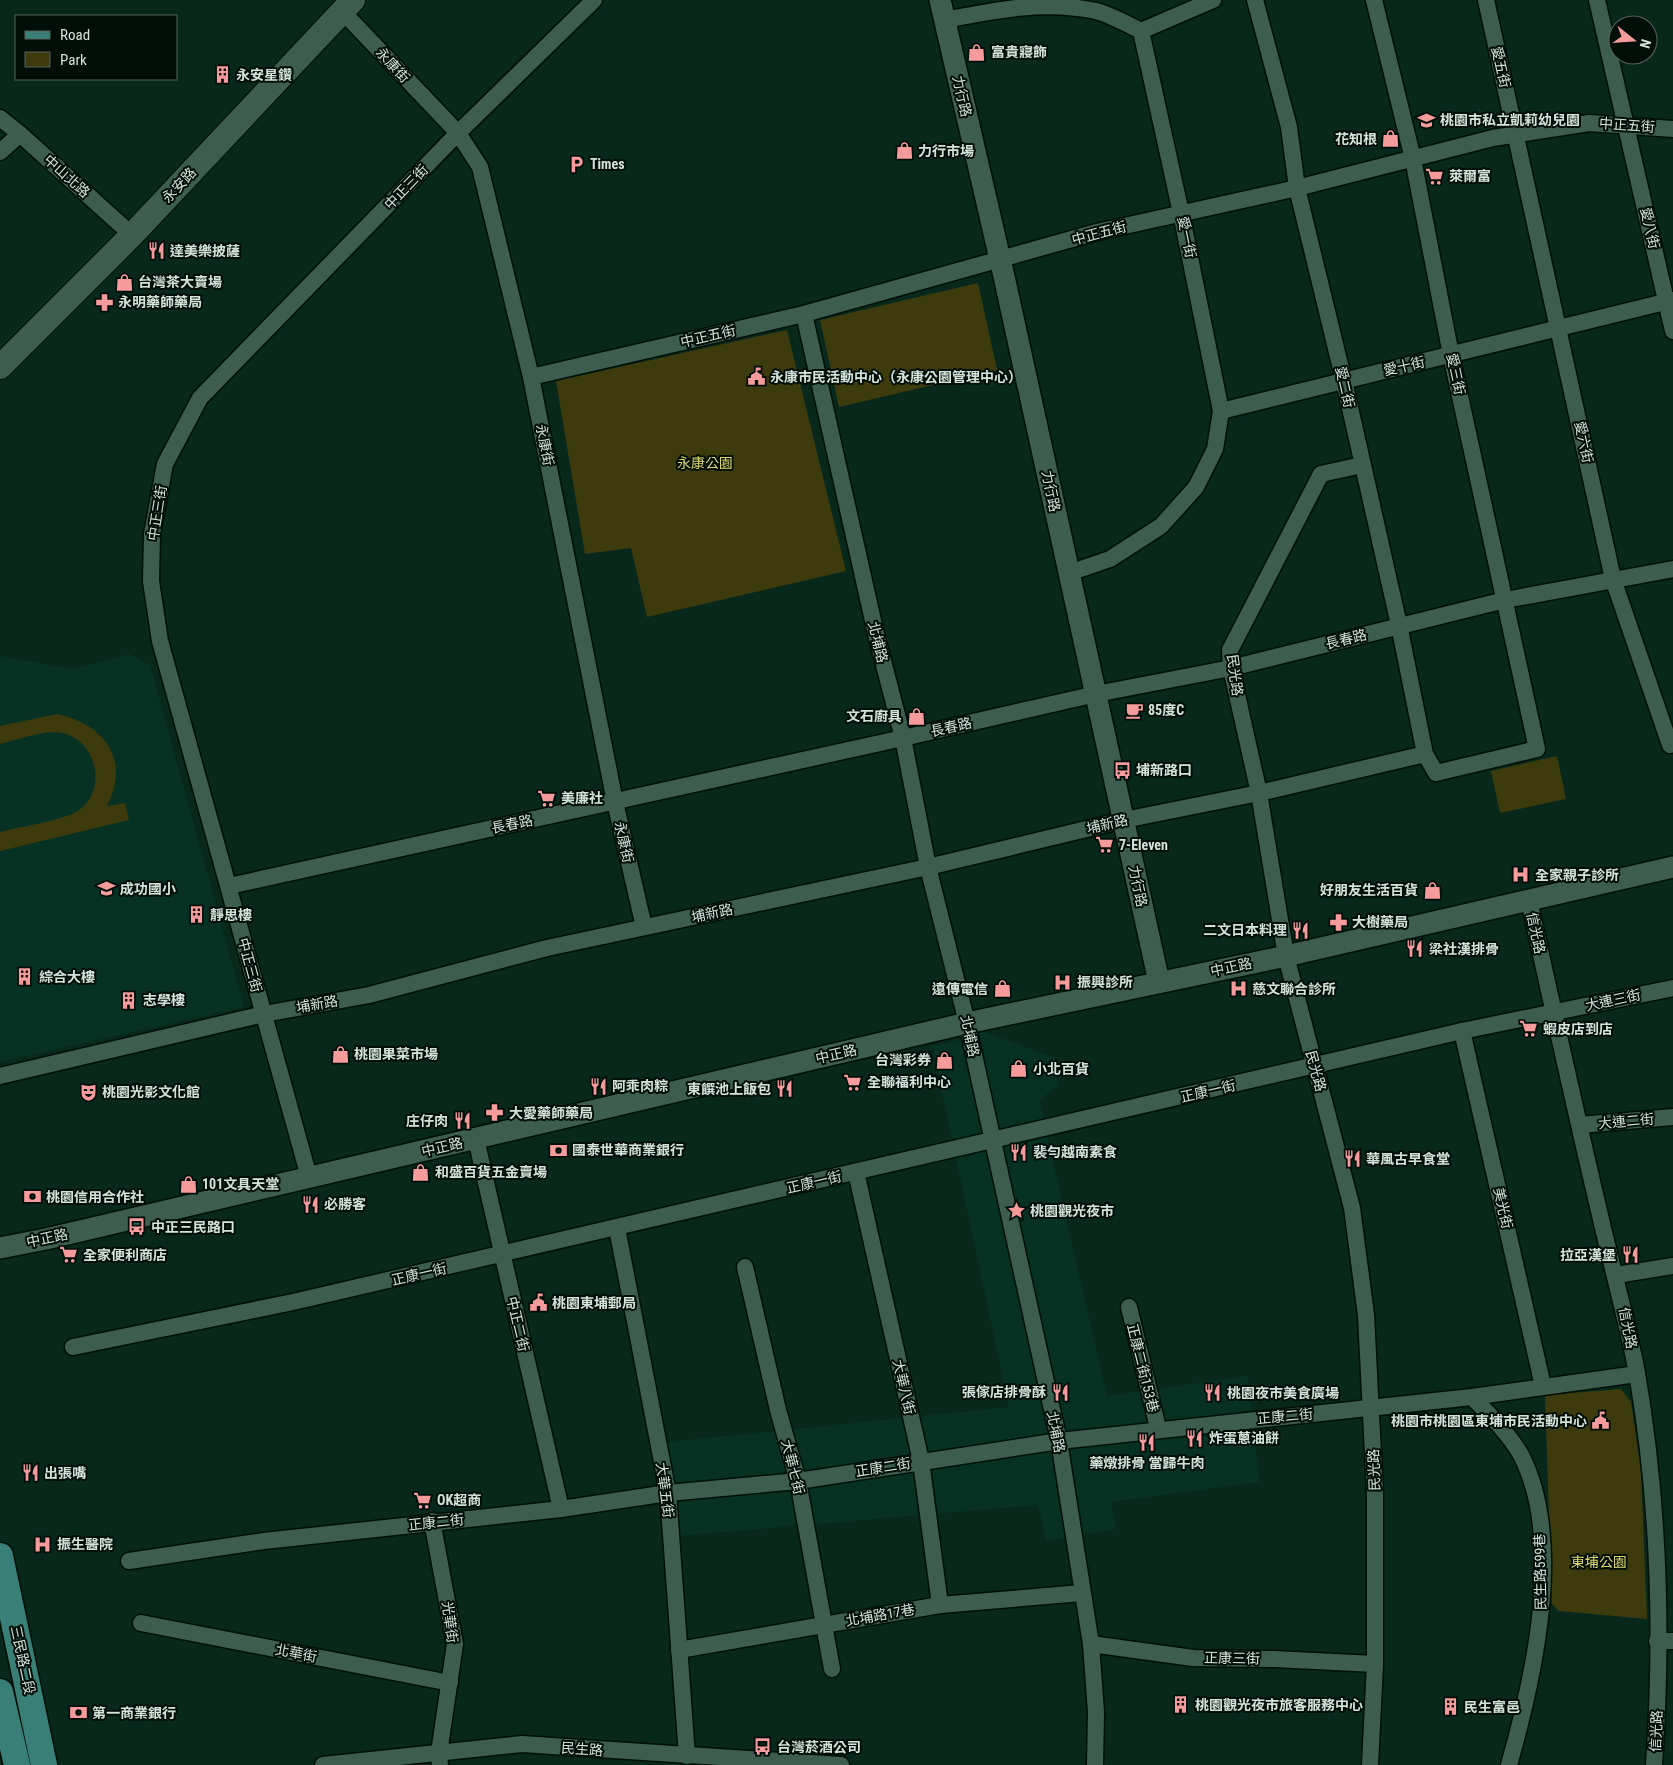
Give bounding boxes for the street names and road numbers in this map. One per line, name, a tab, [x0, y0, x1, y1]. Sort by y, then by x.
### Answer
street label: 永康街	[373, 44, 413, 86]
street label: 愛五街	[1488, 45, 1514, 89]
street label: 力行路	[949, 74, 975, 118]
street label: 中正五街	[1599, 115, 1655, 135]
street label: 中山北路	[41, 151, 93, 201]
street label: 中正三街	[381, 161, 431, 213]
street label: 永安路	[159, 164, 199, 206]
street label: 愛八街	[1637, 206, 1663, 250]
street label: 愛一街	[1175, 215, 1199, 259]
street label: 中正五街	[1070, 218, 1128, 248]
street label: 中正五街	[679, 322, 737, 350]
street label: 愛三街	[1444, 352, 1468, 396]
street label: 愛十街	[1382, 353, 1426, 379]
street label: 愛二街	[1332, 365, 1358, 409]
street label: 愛六街	[1572, 420, 1596, 464]
street label: 永康街	[533, 423, 557, 467]
street label: 力行路	[1039, 469, 1063, 513]
street label: 中正三街	[145, 484, 169, 542]
street label: 北埔路	[865, 620, 891, 664]
street label: 長春路	[1324, 626, 1368, 652]
street label: 民光路	[1224, 653, 1246, 697]
street label: 長春路	[929, 714, 973, 740]
street label: 埔新路	[1085, 811, 1129, 837]
street label: 長春路	[490, 812, 534, 836]
street label: 永康街	[611, 820, 637, 864]
street label: 力行路	[1126, 864, 1150, 908]
street label: 埔新路	[690, 901, 734, 925]
street label: 信光路	[1524, 911, 1548, 955]
street label: 中正三街	[235, 936, 265, 994]
street label: 中正路	[1209, 955, 1253, 979]
street label: 大連三街	[1584, 986, 1642, 1014]
street label: 埔新路	[295, 992, 339, 1016]
street label: 北埔路	[958, 1014, 982, 1058]
street label: 中正路	[814, 1041, 858, 1067]
street label: 民光路	[1303, 1049, 1329, 1093]
street label: 正康一街	[1179, 1077, 1237, 1105]
street label: 大連二街	[1597, 1111, 1655, 1131]
street label: 中正路	[420, 1134, 464, 1160]
street label: 正康一街	[785, 1168, 843, 1196]
street label: 美光街	[1490, 1186, 1516, 1230]
street label: 中正路	[25, 1226, 69, 1250]
street label: 正康一街	[390, 1260, 448, 1288]
street label: 中正二街	[504, 1295, 532, 1353]
street label: 信光路	[1616, 1306, 1640, 1350]
street label: 正康二街153巷	[1124, 1322, 1162, 1414]
street label: 大華八街	[890, 1358, 918, 1416]
street label: 正康二街	[1256, 1406, 1314, 1426]
street label: 北埔路	[1044, 1410, 1068, 1454]
street label: 大華七街	[778, 1438, 808, 1496]
street label: 民光路	[1365, 1449, 1383, 1491]
street label: 正康二街	[854, 1455, 912, 1479]
street label: 大華五街	[653, 1461, 677, 1519]
street label: 正康二街	[407, 1511, 465, 1533]
street label: 民生路599巷	[1531, 1533, 1549, 1611]
street label: 光華街	[439, 1600, 461, 1644]
street label: 北埔路17巷	[844, 1601, 916, 1629]
street label: 三民路二段	[8, 1624, 38, 1696]
street label: 北華街	[274, 1641, 318, 1665]
street label: 正康三街	[1204, 1650, 1260, 1666]
street label: 信光路	[1647, 1710, 1665, 1752]
street label: 民生路	[560, 1740, 604, 1758]

